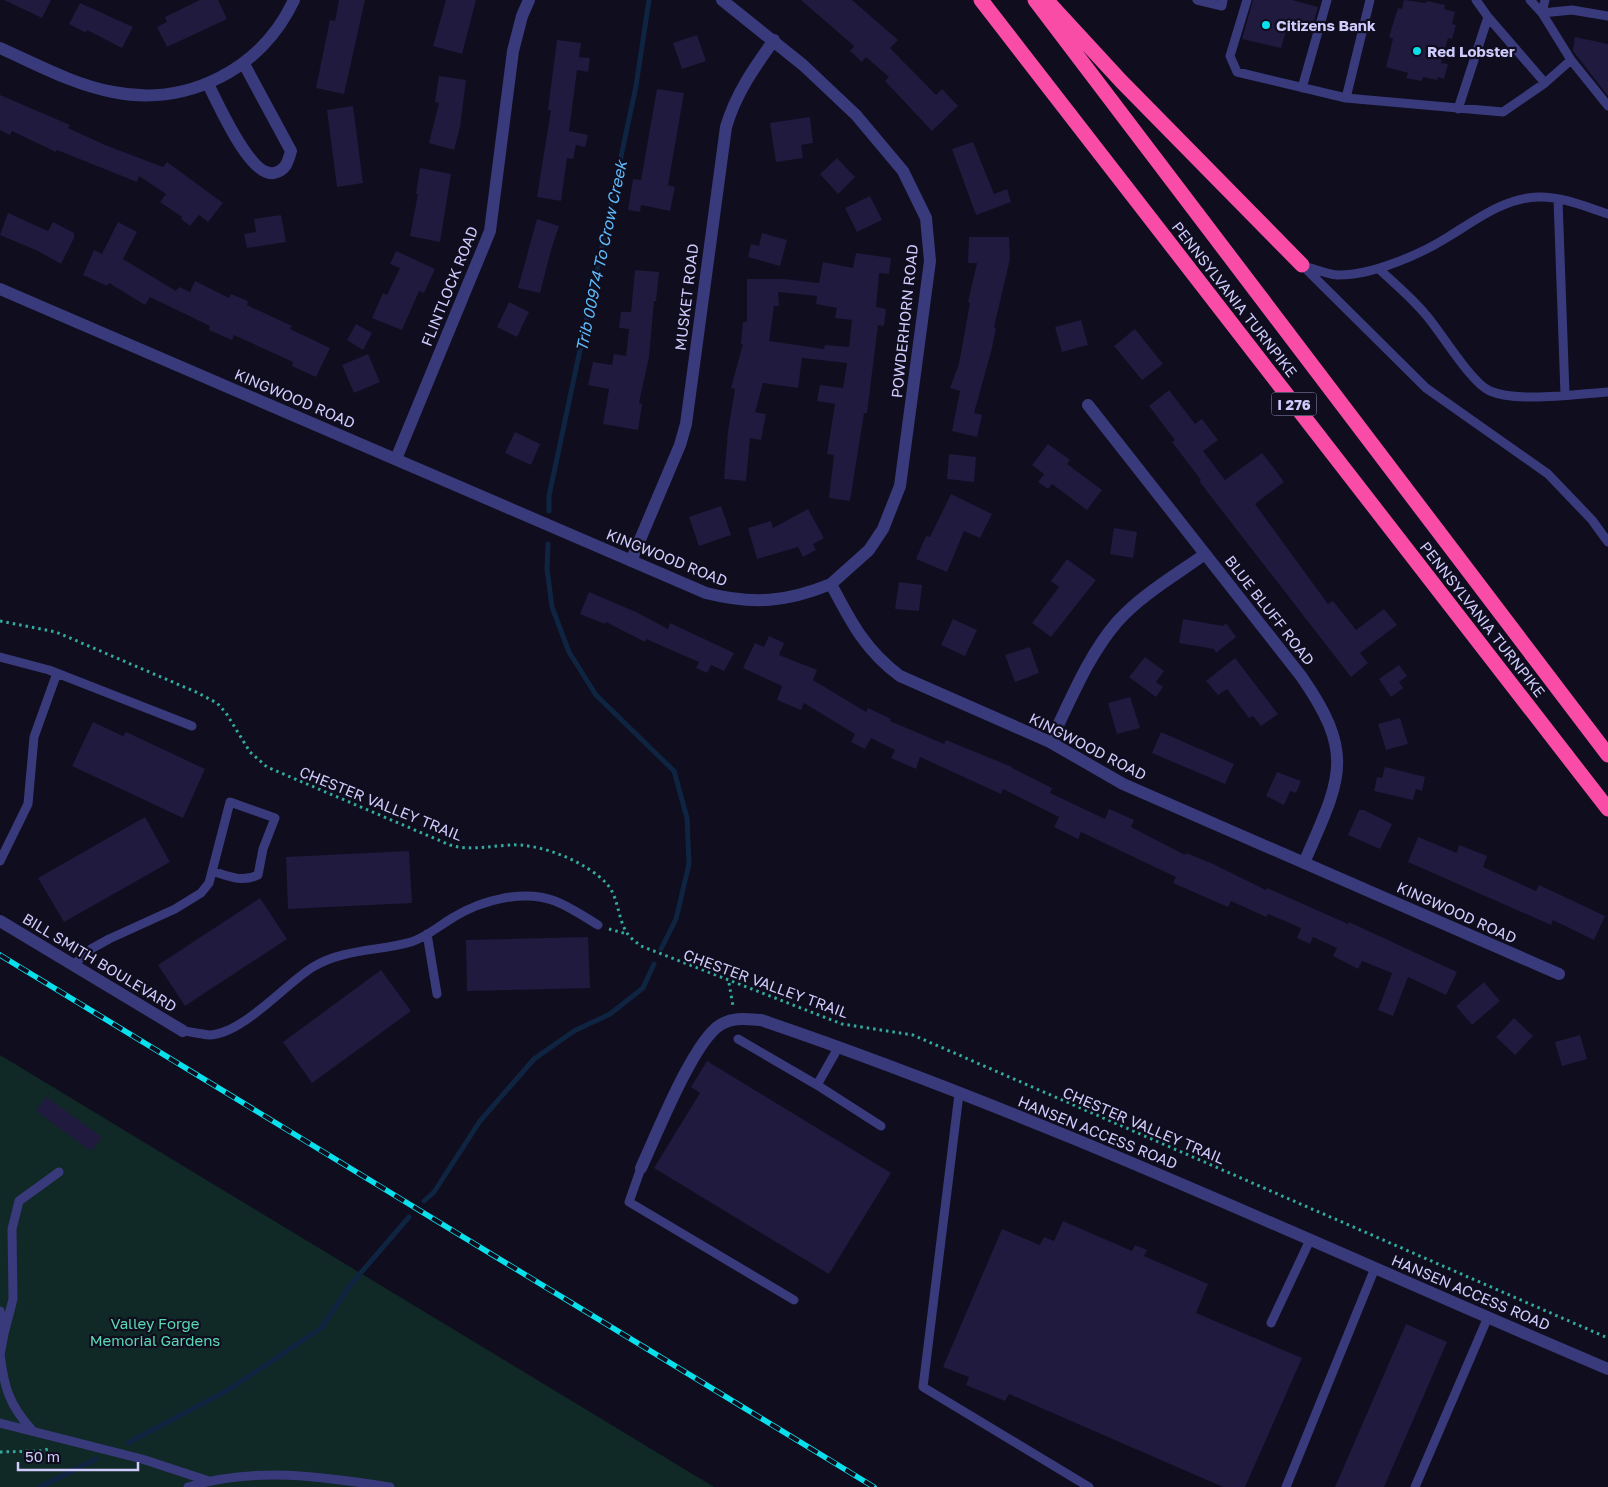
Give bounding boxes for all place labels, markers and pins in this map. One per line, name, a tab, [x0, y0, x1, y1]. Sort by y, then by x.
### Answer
place label: Citizens Bank	[1276, 16, 1376, 34]
marker: Citizens Bank	[1260, 19, 1272, 31]
place label: Red Lobster	[1427, 42, 1515, 60]
marker: Red Lobster	[1411, 45, 1423, 57]

